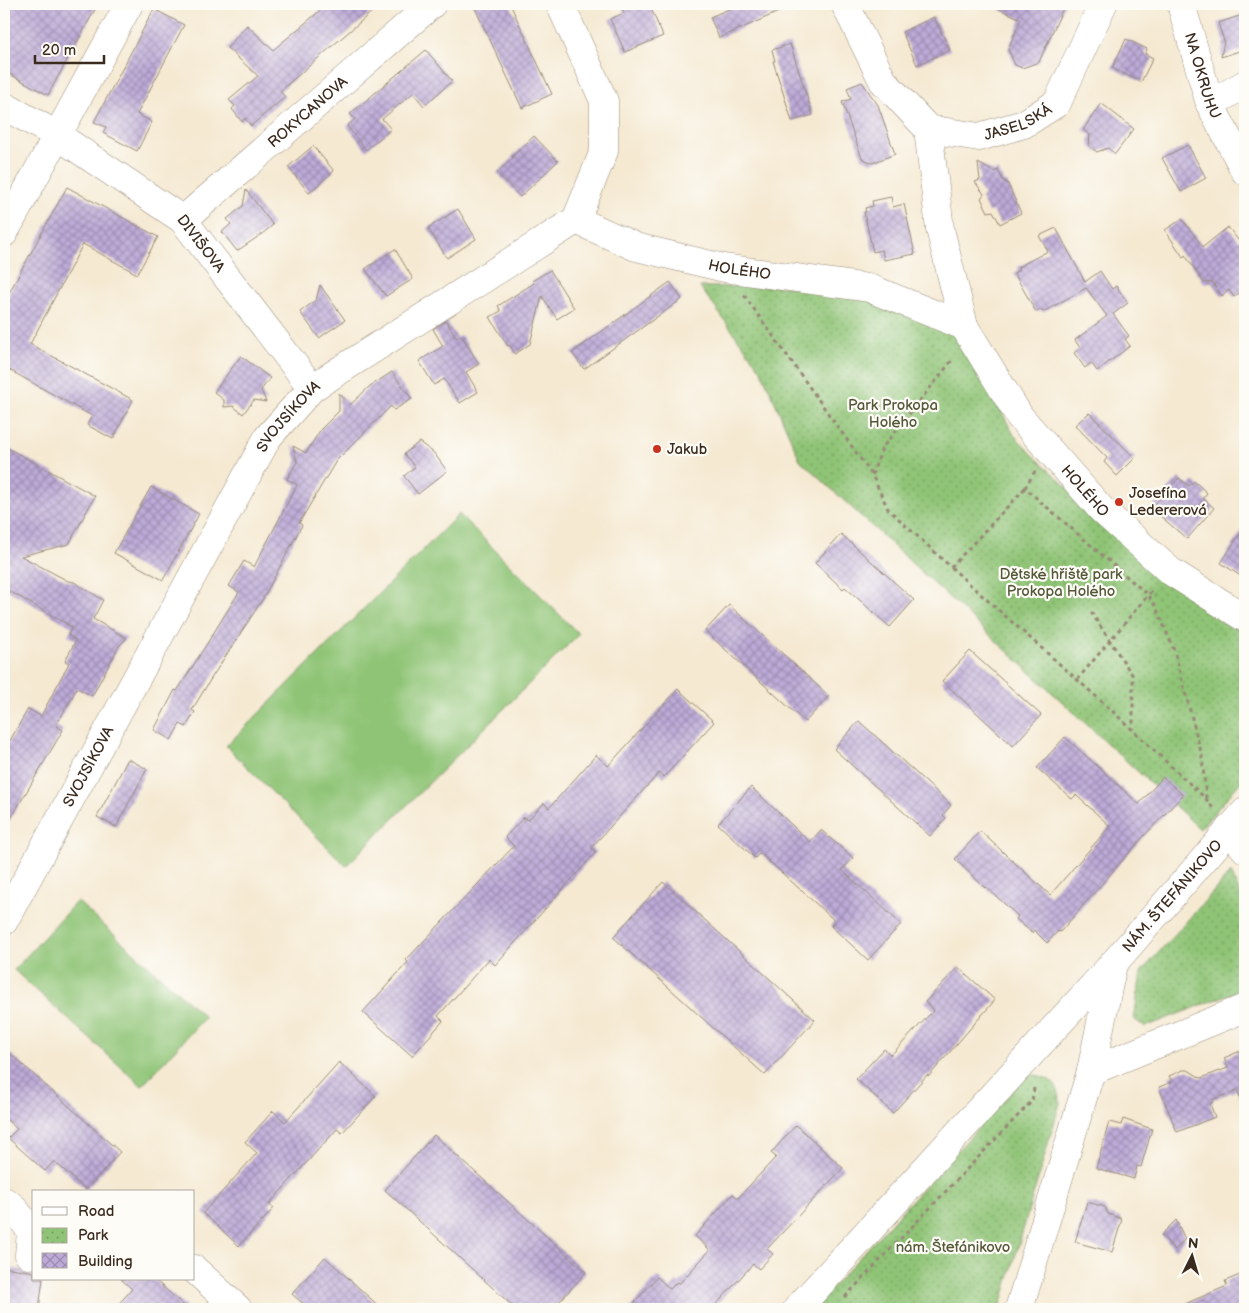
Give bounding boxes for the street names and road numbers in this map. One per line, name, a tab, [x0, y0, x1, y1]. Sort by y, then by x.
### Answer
street label: NA OKRUHU	[1180, 31, 1226, 122]
street label: ROKYCANOVA	[264, 72, 352, 152]
street label: JASELSKÁ	[982, 99, 1056, 145]
street label: DIVIŠOVA	[173, 211, 230, 277]
street label: HOLÉHO	[706, 255, 772, 284]
street label: SVOJSÍKOVA	[252, 376, 324, 455]
street label: HOLÉHO	[1057, 461, 1113, 521]
street label: SVOJSÍKOVA	[59, 722, 118, 810]
street label: NÁM. ŠTEFÁNIKOVO	[1118, 836, 1226, 956]

